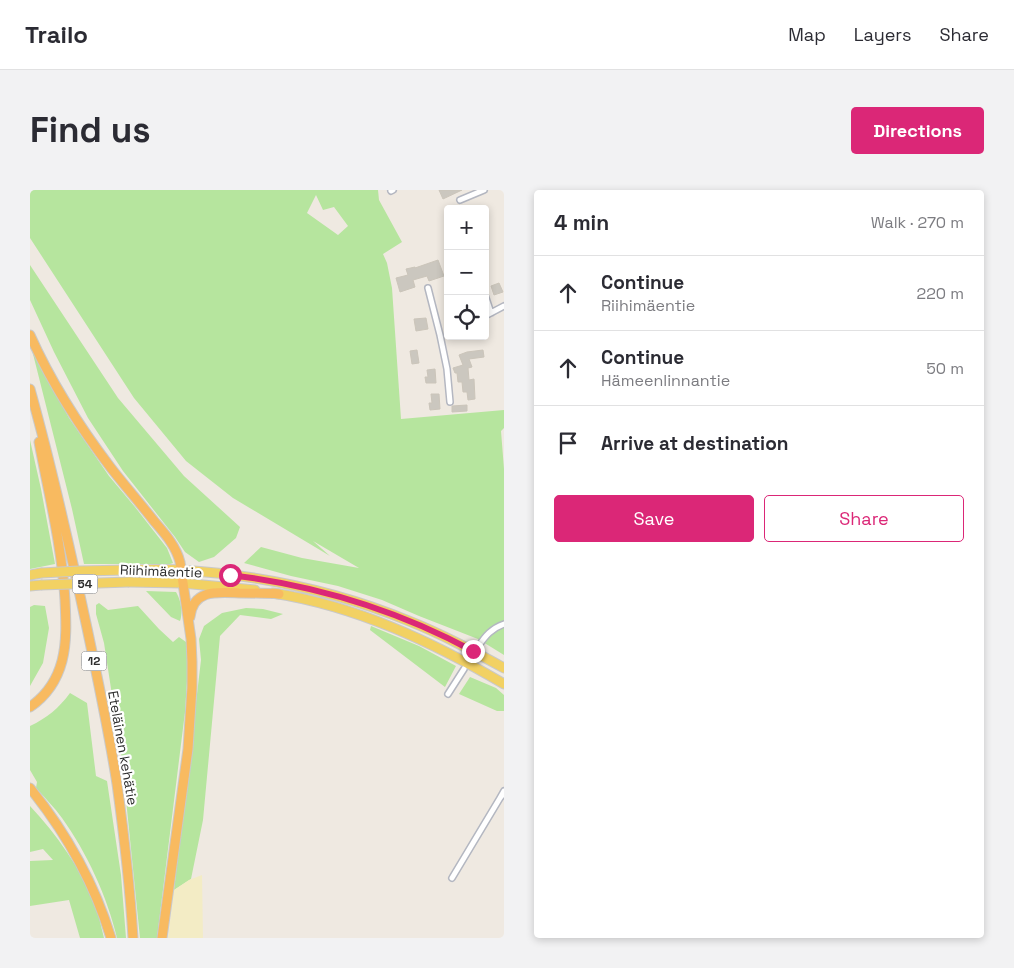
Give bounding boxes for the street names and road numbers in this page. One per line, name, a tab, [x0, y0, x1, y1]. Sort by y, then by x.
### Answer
street label: Riihimäentie	[119, 561, 203, 581]
road number: 54	[72, 574, 98, 594]
road number: 12	[82, 652, 106, 671]
street label: Eteläinen kehätie	[104, 689, 142, 807]

